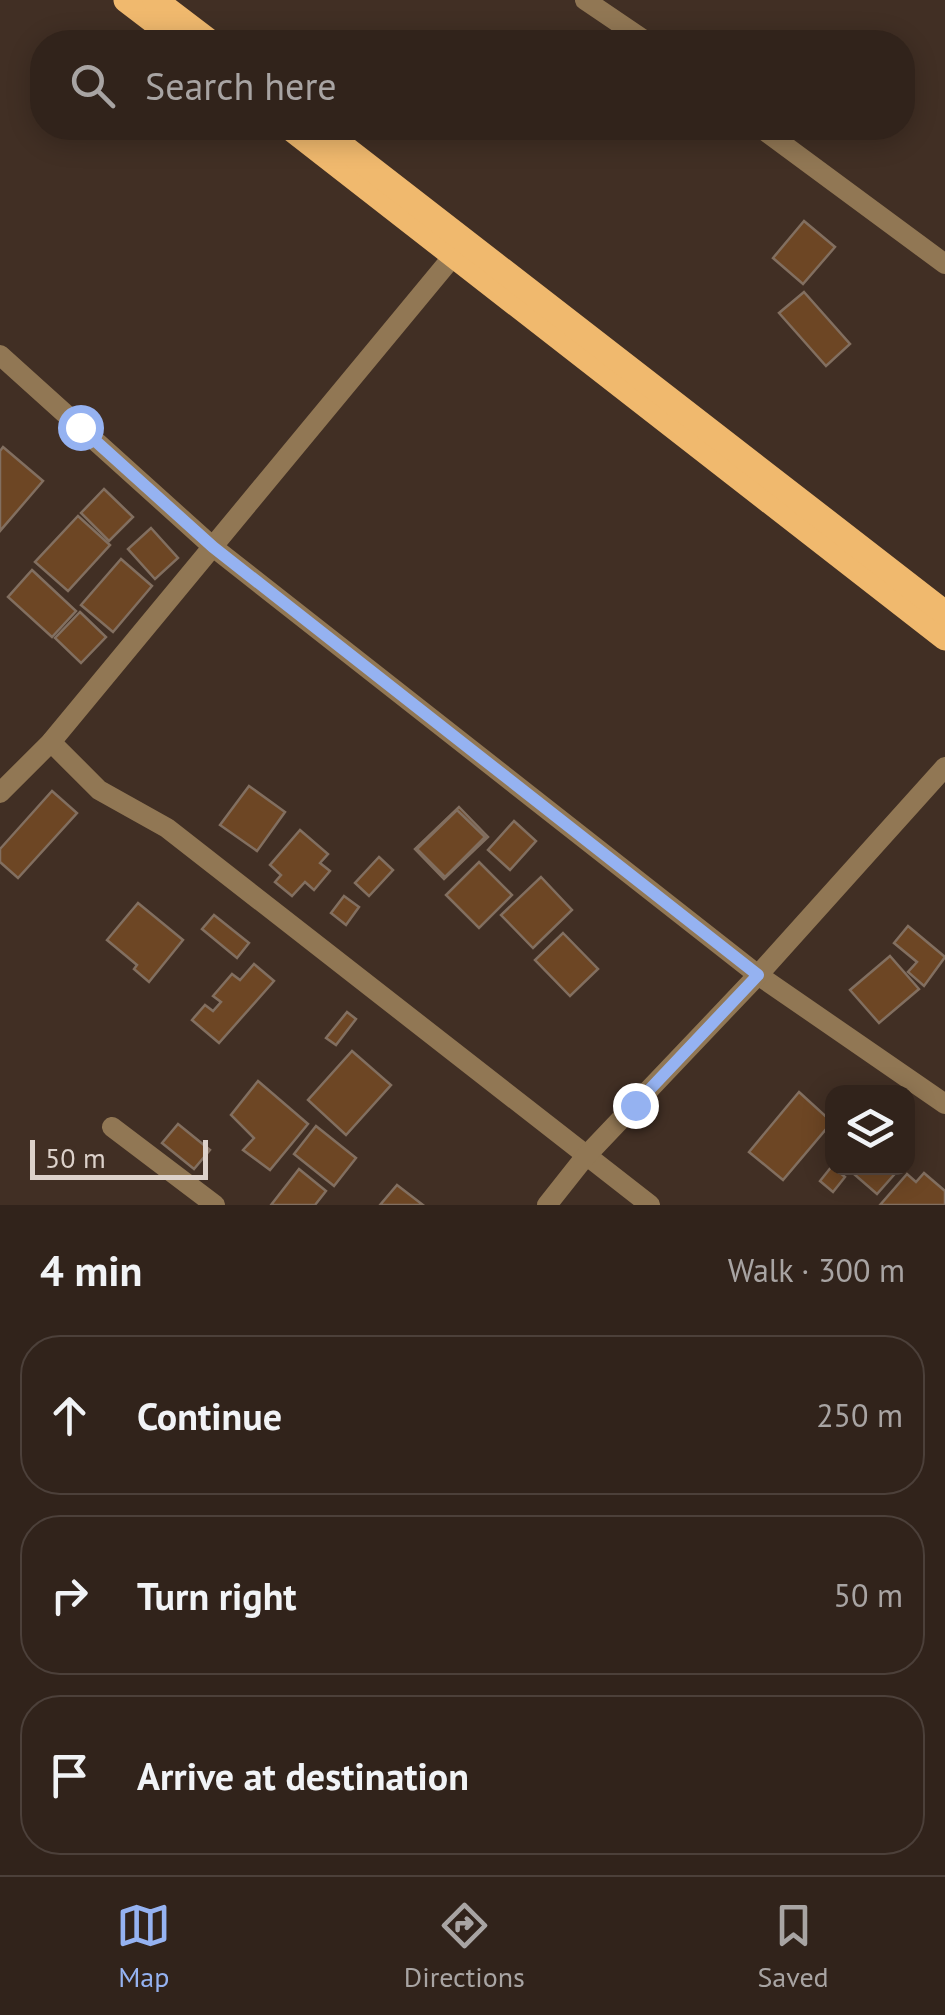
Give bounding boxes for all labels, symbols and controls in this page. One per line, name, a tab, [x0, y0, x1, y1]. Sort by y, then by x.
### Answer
search box	[30, 30, 915, 140]
icon: search	[65, 58, 120, 113]
text: Search here	[145, 61, 337, 110]
route start	[58, 405, 104, 451]
route end	[613, 1083, 659, 1129]
map controls	[825, 1085, 915, 1175]
button: layers	[825, 1085, 915, 1175]
scale bar	[30, 1135, 208, 1180]
text: 50 m	[45, 1139, 106, 1176]
text: 4 min	[40, 1243, 142, 1298]
text: Walk · 300 m	[728, 1249, 905, 1291]
icon: ahead	[42, 1388, 97, 1443]
text: Continue	[137, 1391, 282, 1440]
text: 250 m	[816, 1394, 903, 1436]
icon: right	[42, 1568, 97, 1623]
text: Turn right	[137, 1571, 297, 1620]
text: 50 m	[834, 1574, 903, 1616]
icon: arrive	[42, 1748, 97, 1803]
text: Arrive at destination	[137, 1751, 469, 1800]
tab: Map	[116, 1898, 171, 1995]
tab: Directions	[404, 1898, 525, 1995]
tab: Saved	[757, 1898, 829, 1995]

